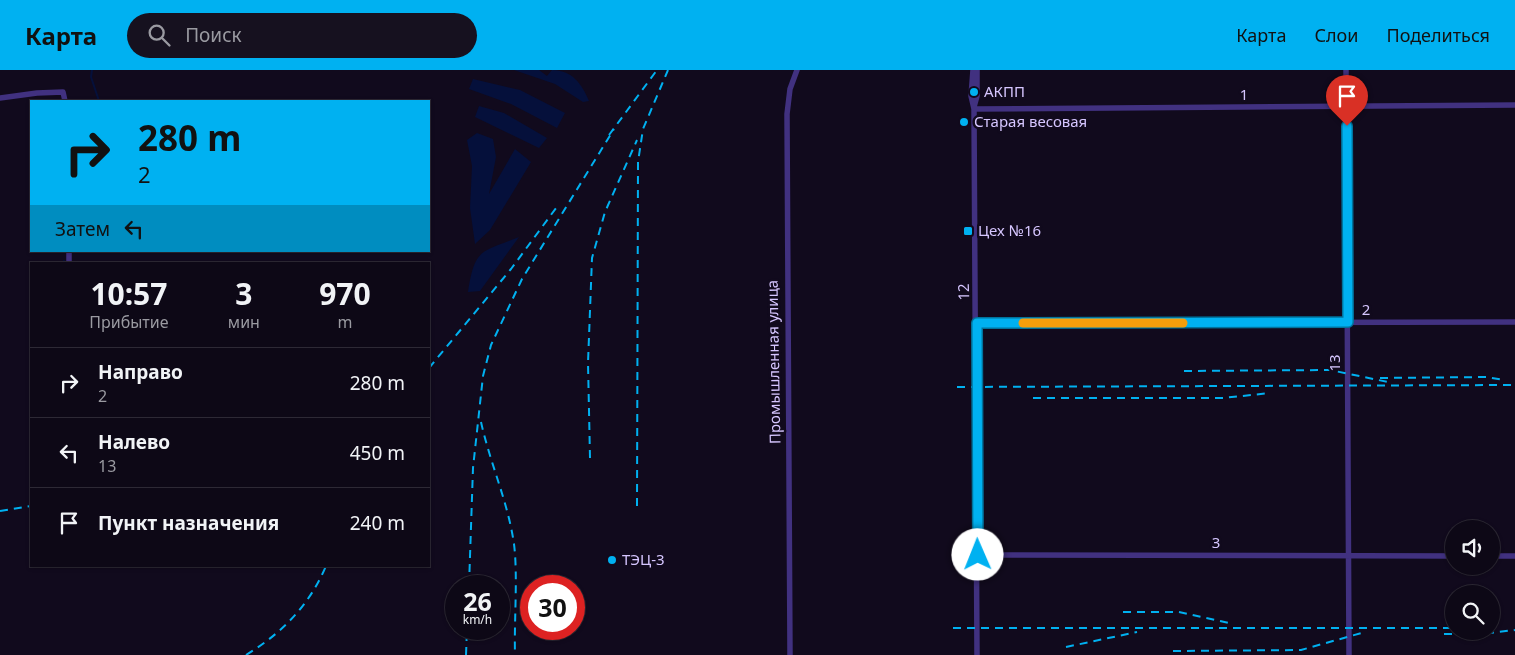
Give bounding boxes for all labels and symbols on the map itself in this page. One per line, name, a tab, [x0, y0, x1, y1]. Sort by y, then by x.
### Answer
pin	[1326, 75, 1368, 126]
place label: АКПП	[984, 81, 1025, 101]
street label: 1	[1240, 84, 1248, 104]
marker: АКПП	[968, 86, 980, 98]
place label: Старая весовая	[974, 111, 1087, 131]
marker: Старая весовая	[958, 116, 970, 128]
place label: Цех №16	[978, 220, 1041, 240]
marker: Цех №16	[962, 225, 974, 237]
street label: Промышленная улица	[762, 280, 784, 444]
street label: 12	[953, 283, 973, 301]
street label: 2	[1362, 299, 1370, 319]
street label: 13	[1324, 354, 1344, 372]
position arrow	[951, 528, 1003, 580]
street label: 3	[1212, 532, 1220, 552]
place label: ТЭЦ-3	[622, 549, 665, 569]
marker: ТЭЦ-3	[606, 554, 618, 566]
speed limit sign: 30	[520, 575, 585, 640]

